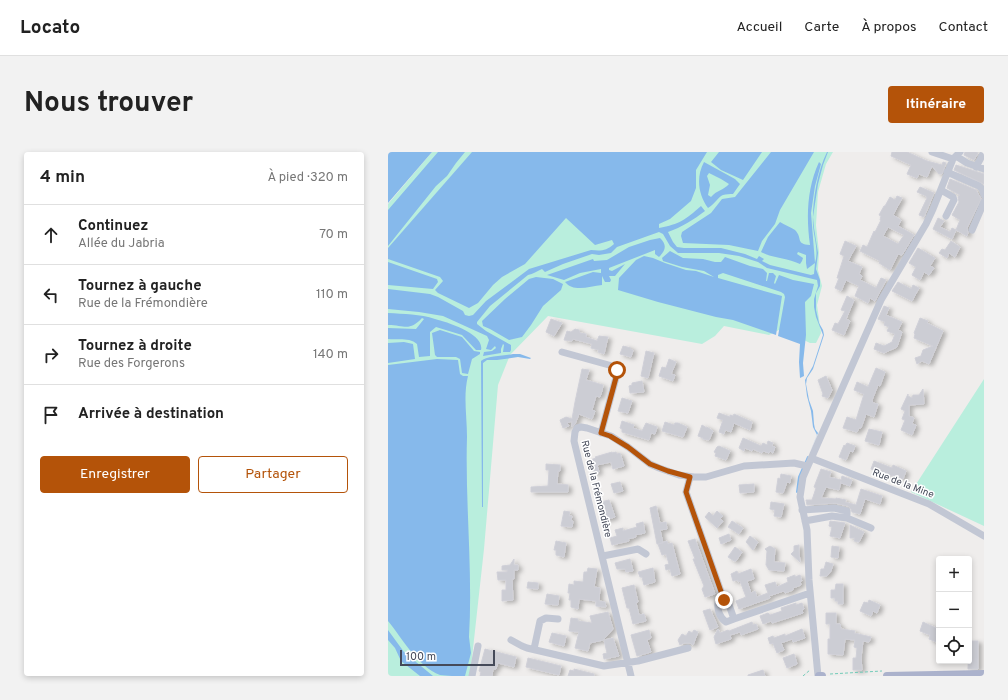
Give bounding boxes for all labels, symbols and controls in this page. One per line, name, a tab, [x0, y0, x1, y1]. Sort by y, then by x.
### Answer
text: Locato	[20, 16, 80, 40]
text: Accueil	[736, 19, 782, 36]
text: Carte	[804, 19, 839, 36]
text: À propos	[861, 19, 917, 36]
text: Contact	[939, 19, 988, 36]
text: Nous trouver	[24, 86, 193, 122]
button: Itinéraire	[888, 86, 984, 123]
text: 4 min	[40, 167, 85, 189]
text: À pied · 320 m	[267, 170, 348, 186]
text: Continuez	[78, 217, 148, 236]
icon: ahead	[40, 224, 62, 246]
text: 70 m	[319, 227, 348, 243]
text: Allée du Jabria	[78, 236, 165, 252]
text: Tournez à gauche	[78, 277, 202, 296]
icon: left	[40, 284, 62, 306]
text: 110 m	[316, 287, 348, 303]
text: Rue de la Frémondière	[78, 296, 208, 312]
text: Tournez à droite	[78, 337, 192, 356]
icon: right	[40, 344, 62, 366]
text: 140 m	[313, 347, 348, 363]
text: Rue des Forgerons	[78, 356, 185, 372]
route start	[608, 361, 626, 379]
icon: arrive	[40, 404, 62, 426]
text: Arrivée à destination	[78, 405, 224, 424]
street label: Rue de la Frémondière	[578, 439, 614, 539]
button: Enregistrer	[40, 456, 190, 493]
button: Partager	[198, 456, 348, 493]
street label: Rue de la Mine	[870, 466, 936, 502]
map controls	[936, 556, 972, 664]
button: +	[936, 556, 972, 592]
route end	[715, 591, 733, 609]
button: −	[936, 592, 972, 628]
button: locate	[936, 628, 972, 664]
scale bar	[400, 648, 495, 667]
text: 100 m	[406, 650, 436, 664]

